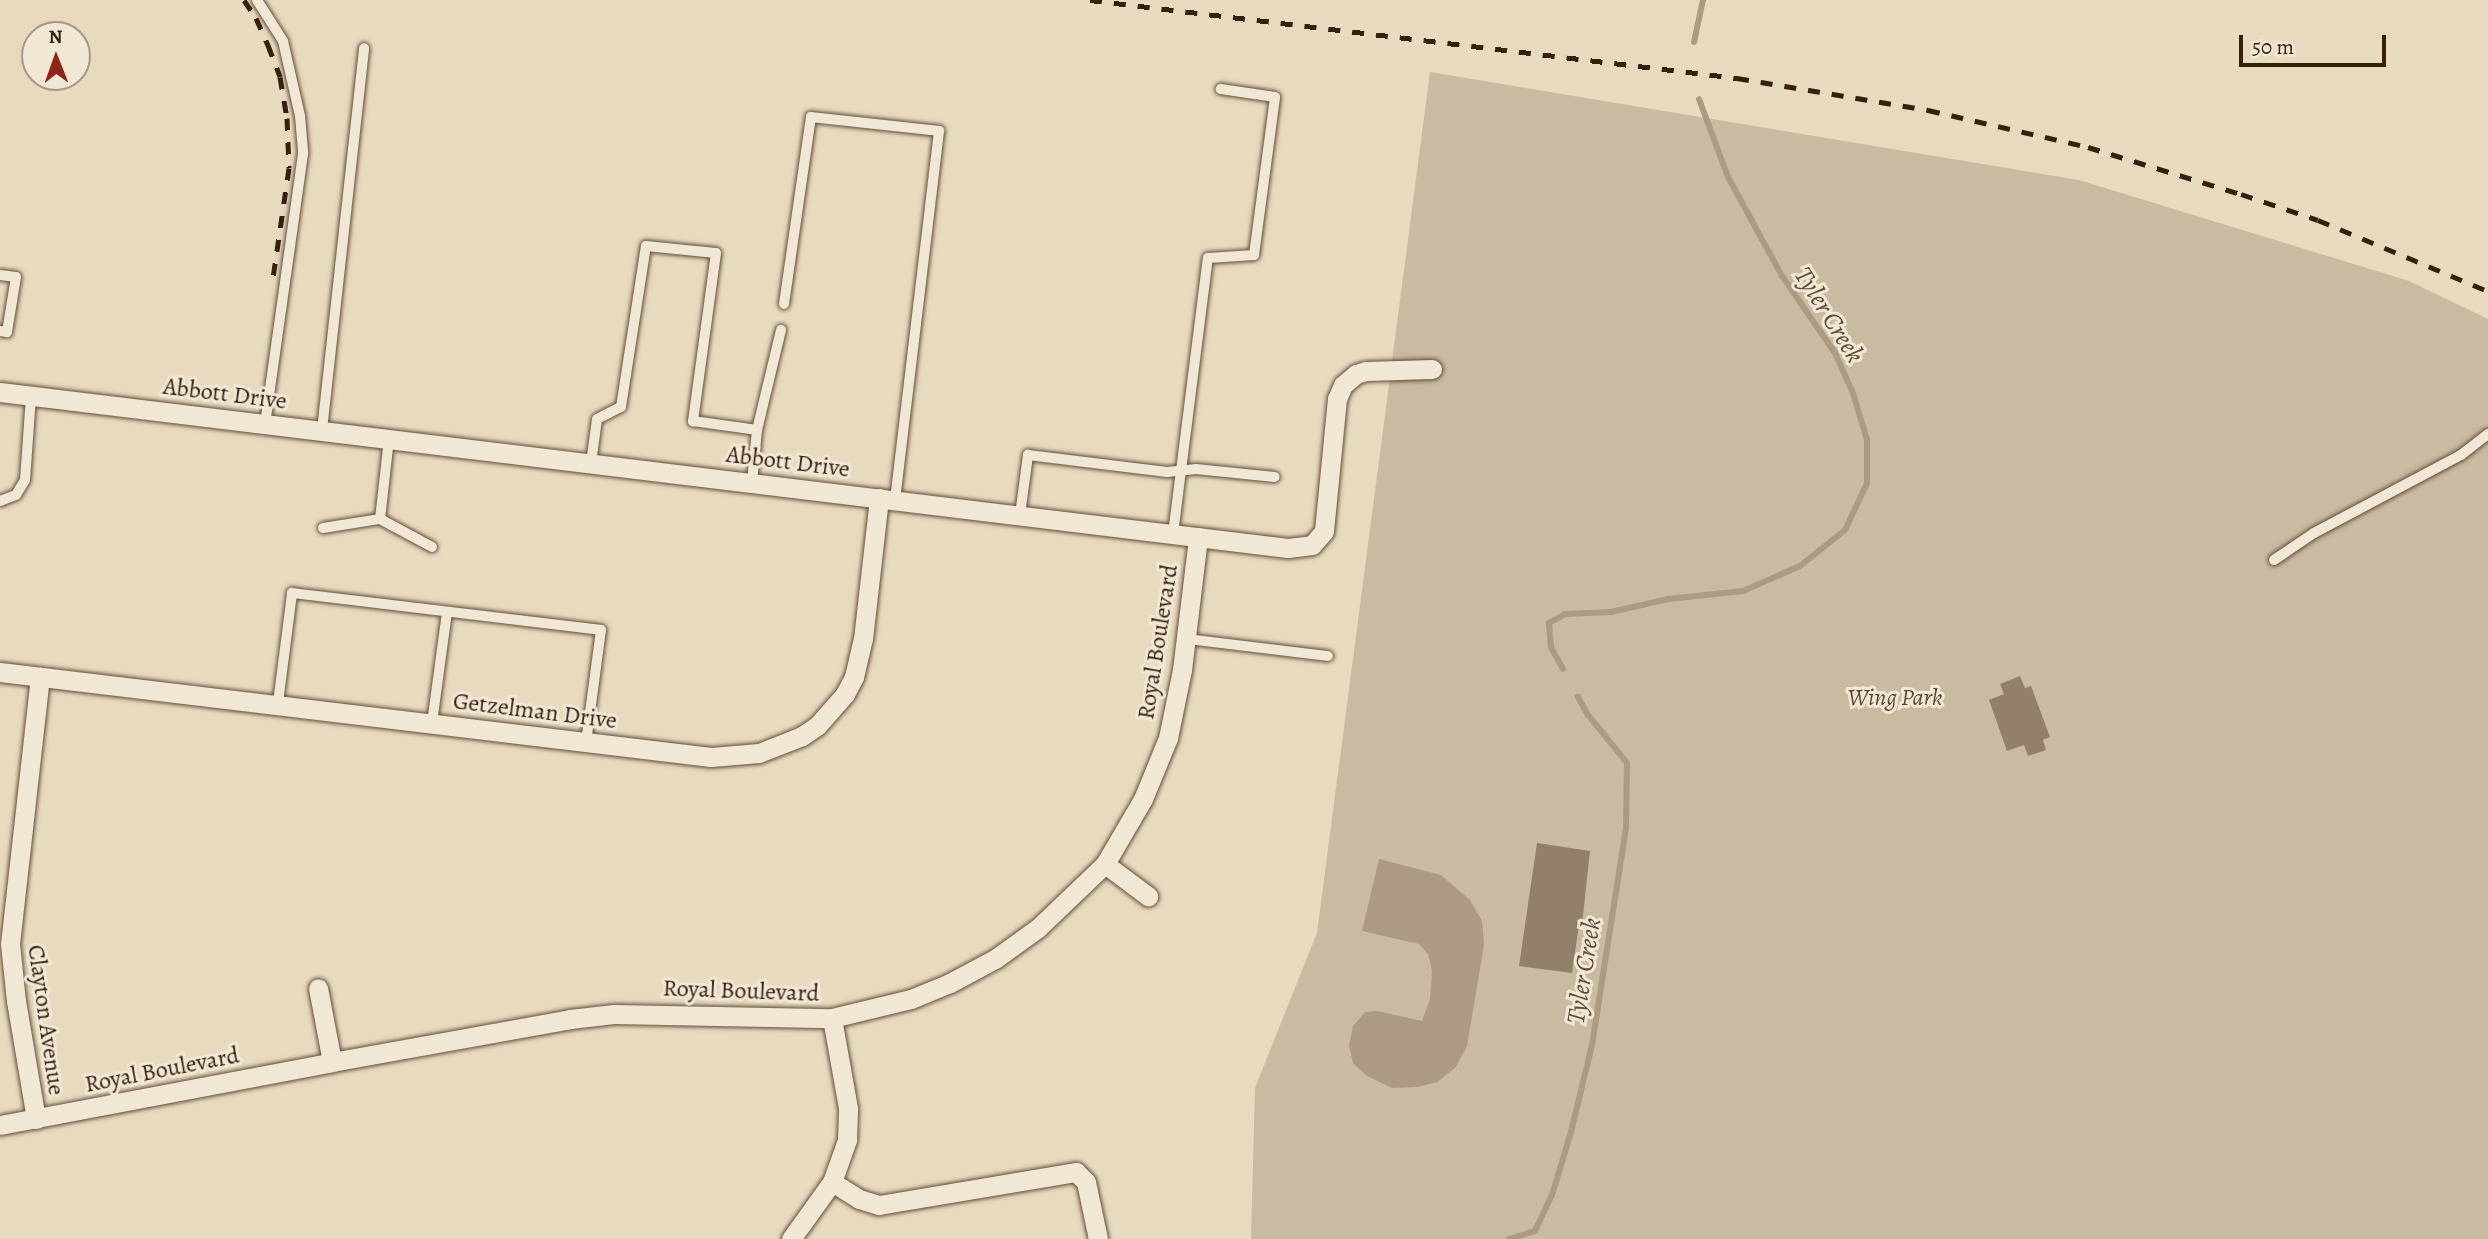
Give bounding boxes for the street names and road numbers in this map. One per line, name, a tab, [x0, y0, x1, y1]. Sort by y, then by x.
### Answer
street label: Abbott Drive	[162, 372, 288, 416]
street label: Abbott Drive	[725, 440, 851, 484]
street label: Royal Boulevard	[1132, 562, 1184, 722]
street label: Getzelman Drive	[451, 687, 619, 735]
street label: Clayton Avenue	[21, 943, 71, 1097]
street label: Royal Boulevard	[662, 974, 820, 1008]
street label: Royal Boulevard	[82, 1041, 242, 1099]

